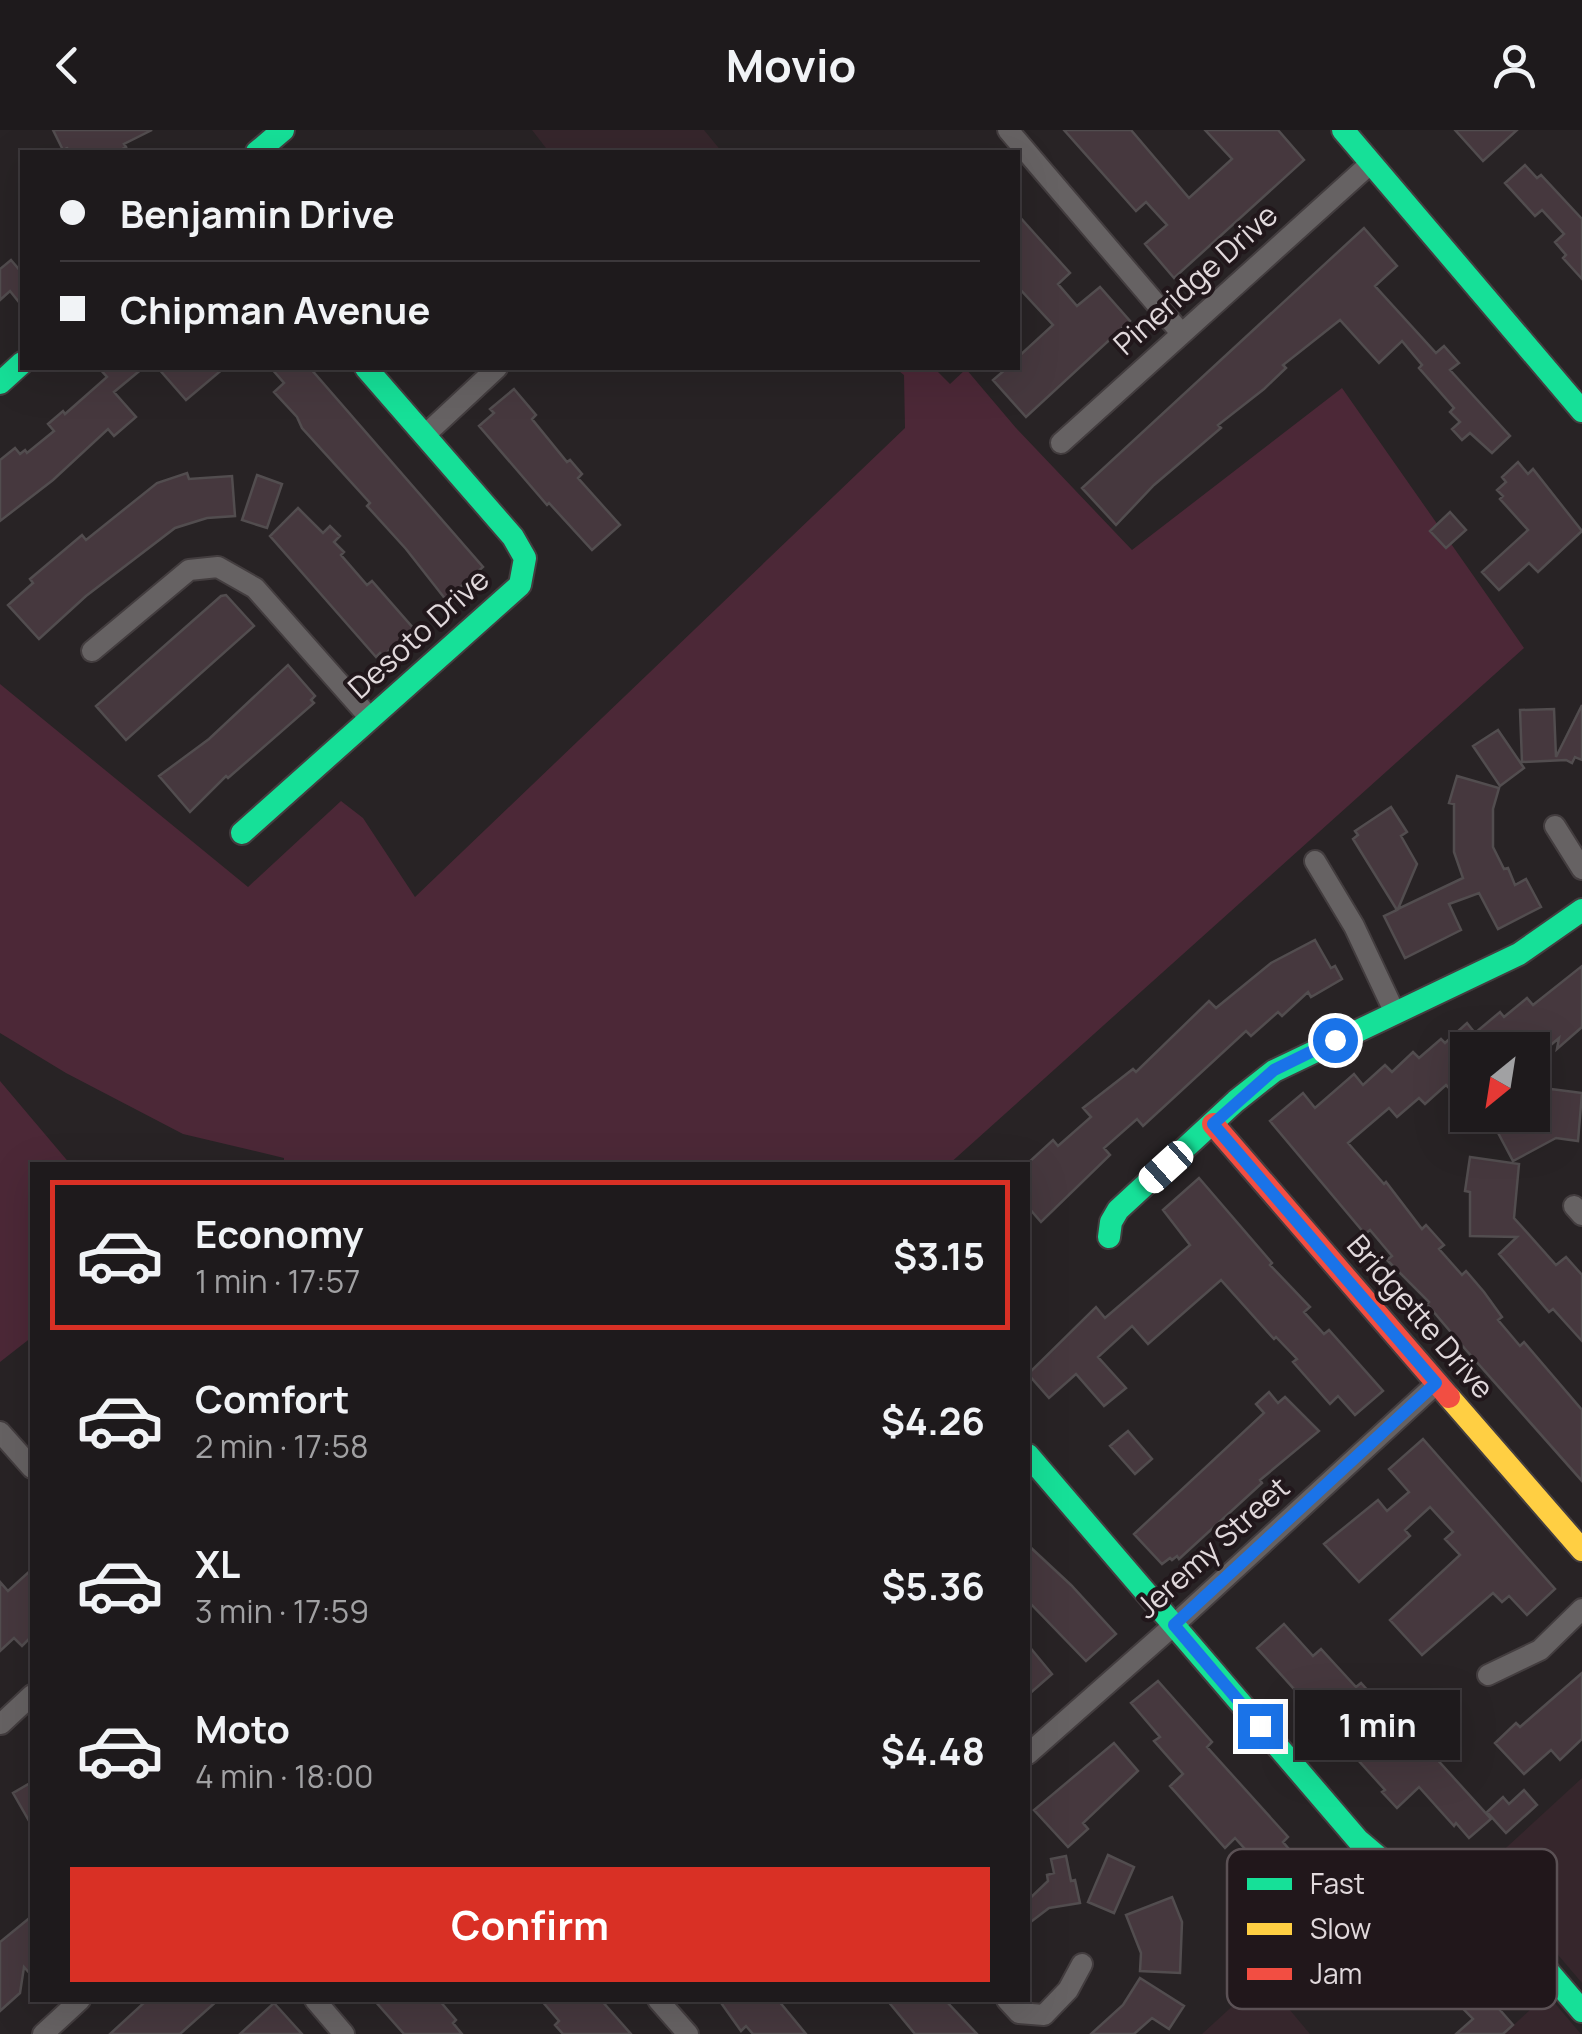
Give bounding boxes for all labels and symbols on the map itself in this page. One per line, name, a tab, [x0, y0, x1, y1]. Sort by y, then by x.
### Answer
street label: Pineridge Drive	[1104, 194, 1286, 364]
street label: Desoto Drive	[339, 559, 497, 707]
route start	[1313, 1018, 1358, 1063]
north arrow	[1450, 1032, 1550, 1132]
car	[1134, 1136, 1198, 1198]
street label: Bridgette Drive	[1338, 1225, 1504, 1407]
street label: Jeremy Street	[1126, 1467, 1298, 1627]
callout: 1 min	[1295, 1691, 1460, 1761]
route end	[1238, 1704, 1283, 1749]
legend	[1227, 1849, 1557, 2009]
text: Fast	[1310, 1864, 1365, 1902]
text: Slow	[1310, 1909, 1371, 1947]
text: Jam	[1310, 1954, 1362, 1992]

